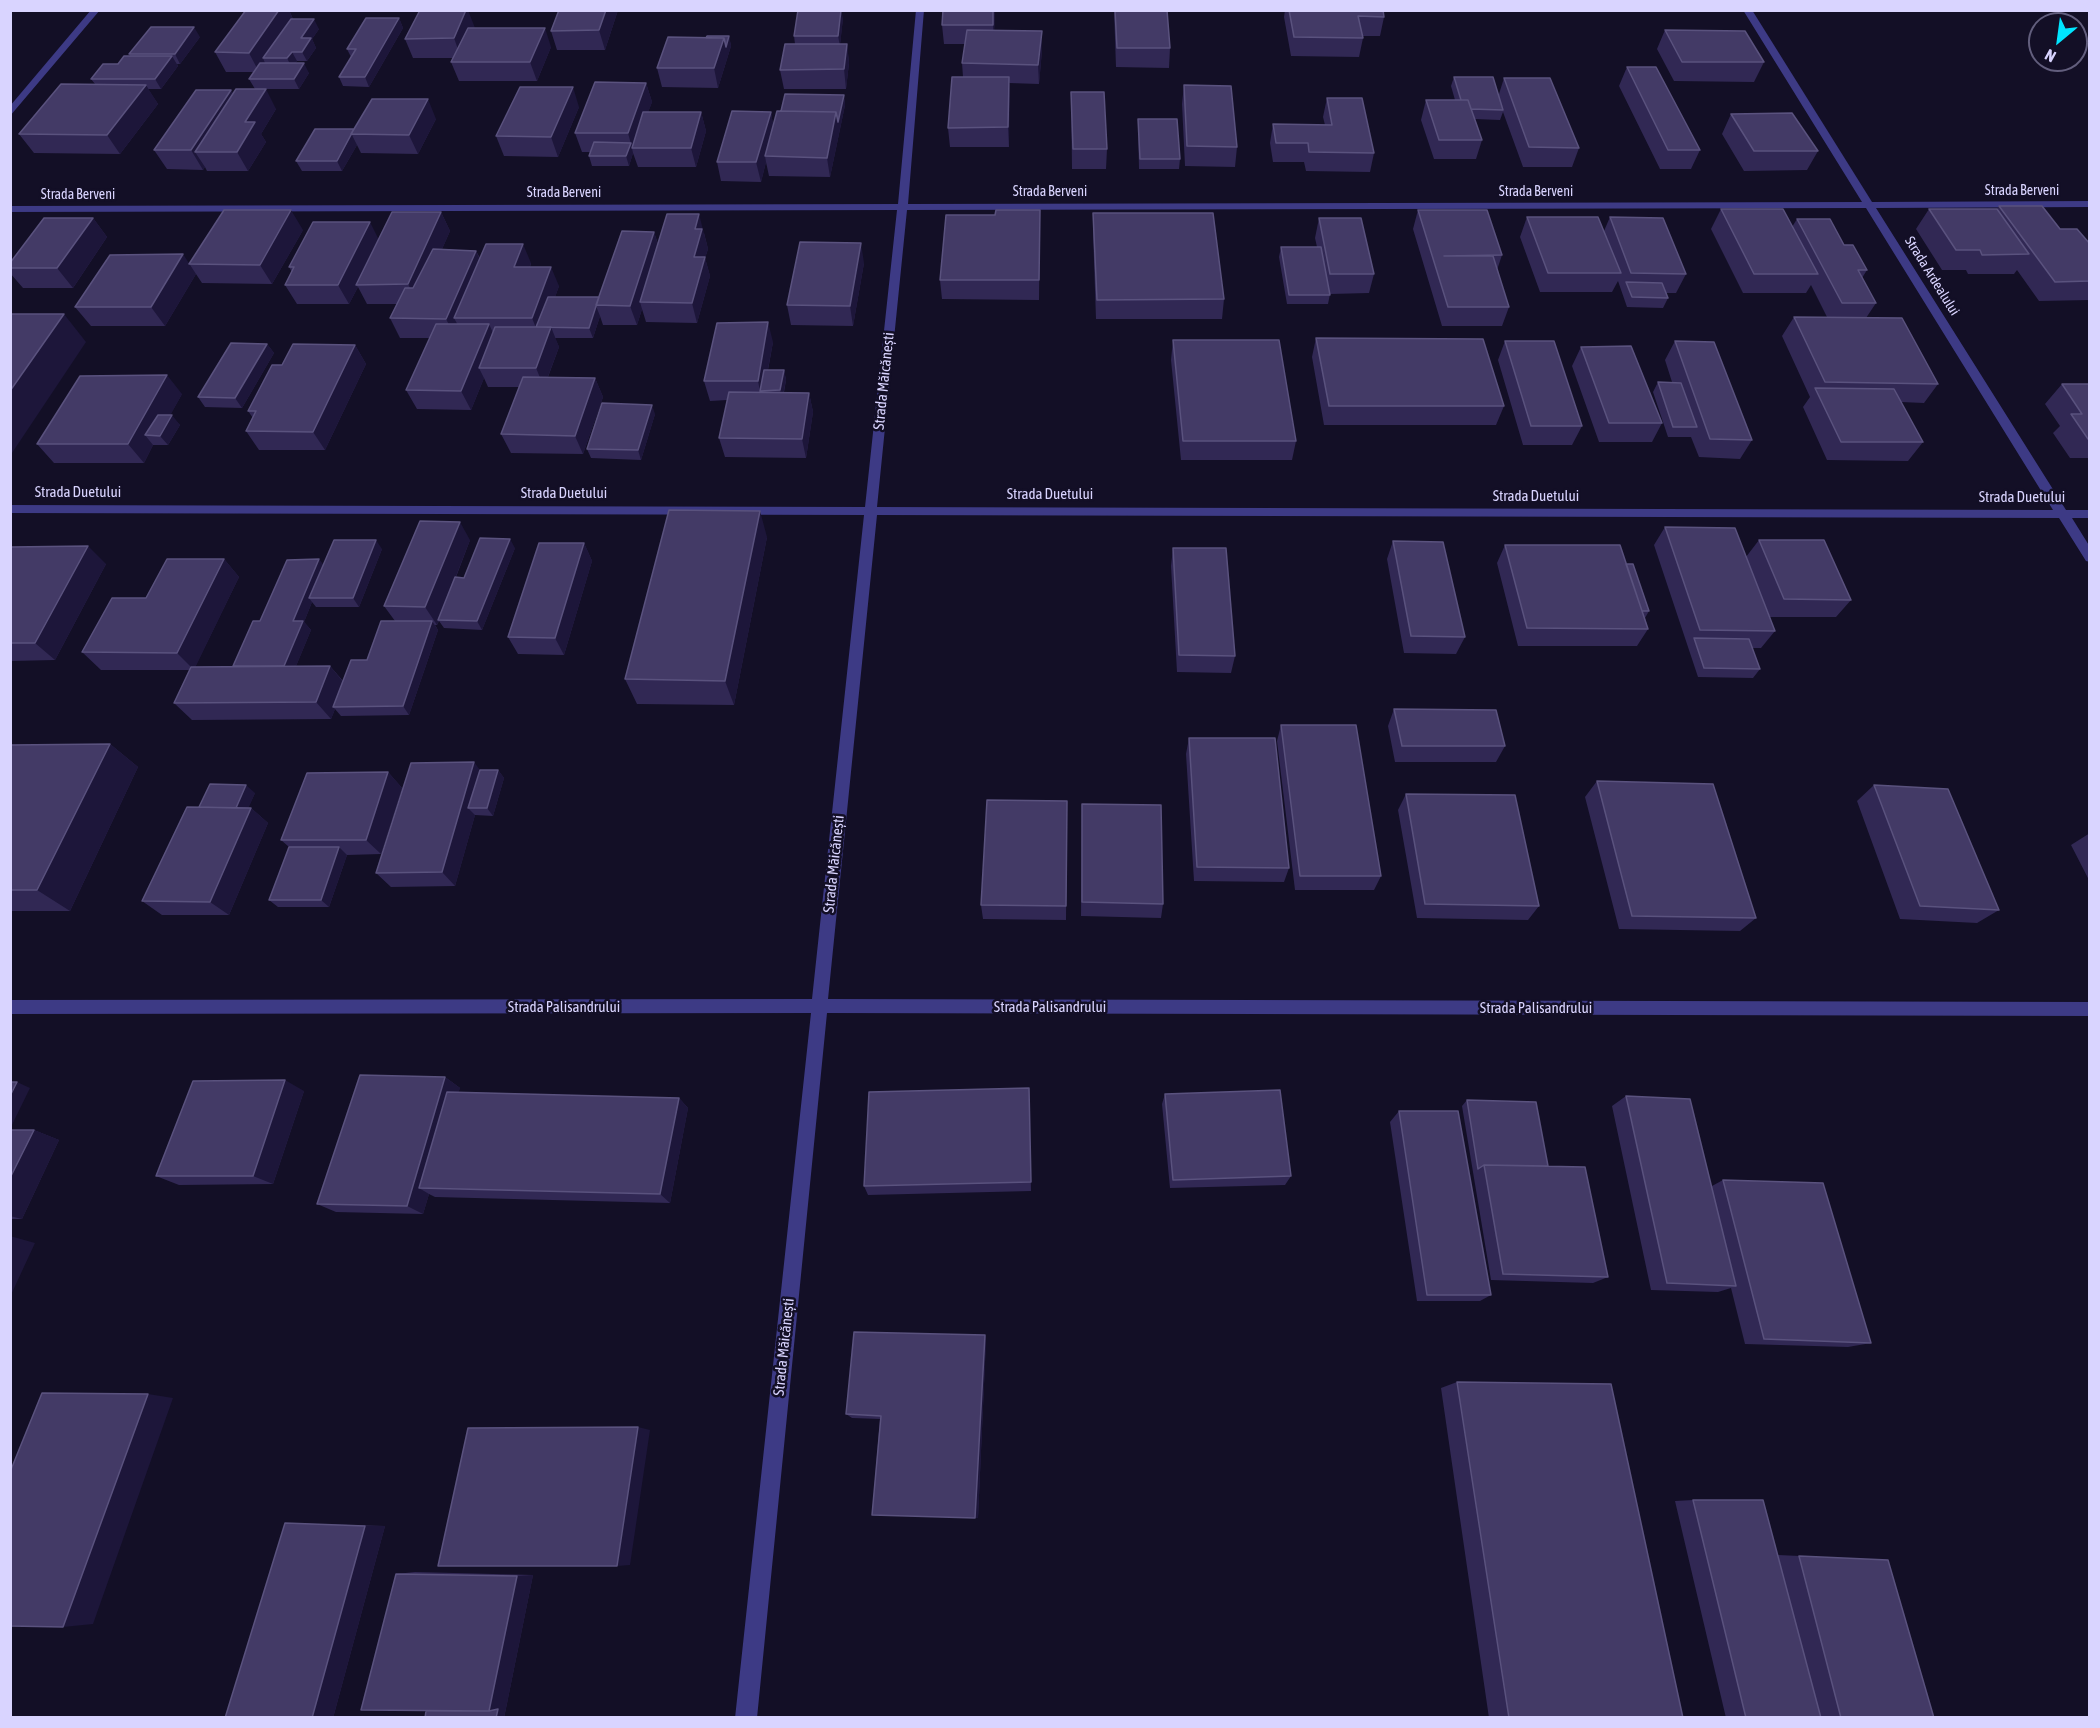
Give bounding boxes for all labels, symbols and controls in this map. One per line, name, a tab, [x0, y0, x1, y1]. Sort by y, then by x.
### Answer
north arrow	[2028, 12, 2088, 72]
text: N	[2042, 46, 2059, 66]
street label: Strada Berveni	[1985, 183, 2059, 199]
street label: Strada Berveni	[1013, 184, 1087, 200]
street label: Strada Berveni	[1499, 184, 1573, 200]
street label: Strada Berveni	[527, 185, 601, 201]
street label: Strada Berveni	[41, 187, 115, 203]
street label: Strada Ardealului	[1901, 233, 1963, 319]
street label: Strada Măicănești	[870, 331, 898, 431]
street label: Strada Duetului	[35, 483, 121, 501]
street label: Strada Duetului	[521, 484, 607, 502]
street label: Strada Duetului	[1007, 485, 1093, 503]
street label: Strada Duetului	[1493, 487, 1579, 505]
street label: Strada Duetului	[1979, 488, 2065, 506]
street label: Strada Măicănești	[820, 814, 848, 914]
street label: Strada Palisandrului	[508, 998, 620, 1016]
street label: Strada Palisandrului	[994, 998, 1106, 1016]
street label: Strada Palisandrului	[1480, 999, 1592, 1017]
street label: Strada Măicănești	[770, 1297, 798, 1397]

